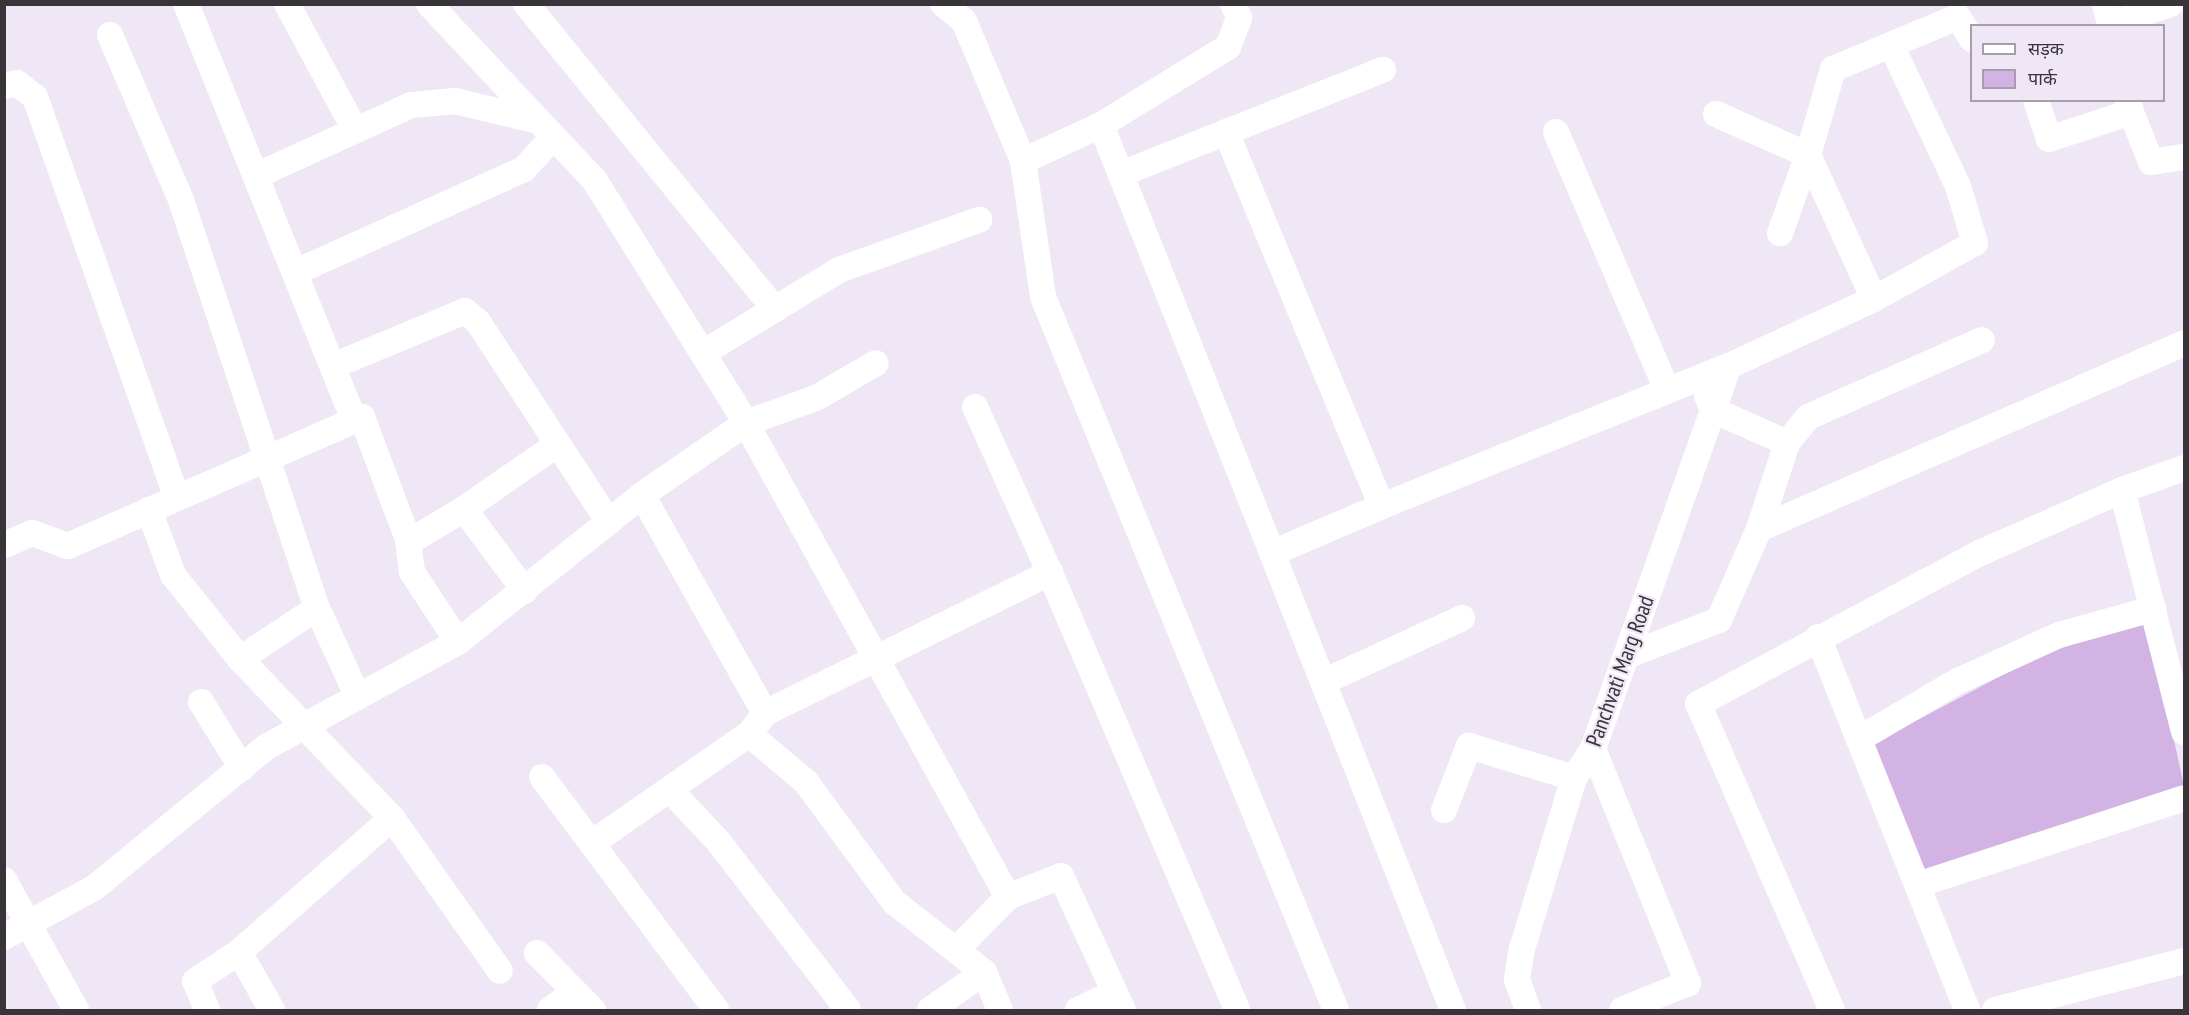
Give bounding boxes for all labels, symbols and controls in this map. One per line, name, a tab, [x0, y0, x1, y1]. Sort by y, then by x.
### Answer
legend	[1970, 24, 2165, 102]
text: सड़क	[2028, 37, 2064, 60]
text: पार्क	[2028, 67, 2057, 90]
street label: Panchvati Marg Road	[1580, 592, 1660, 750]

